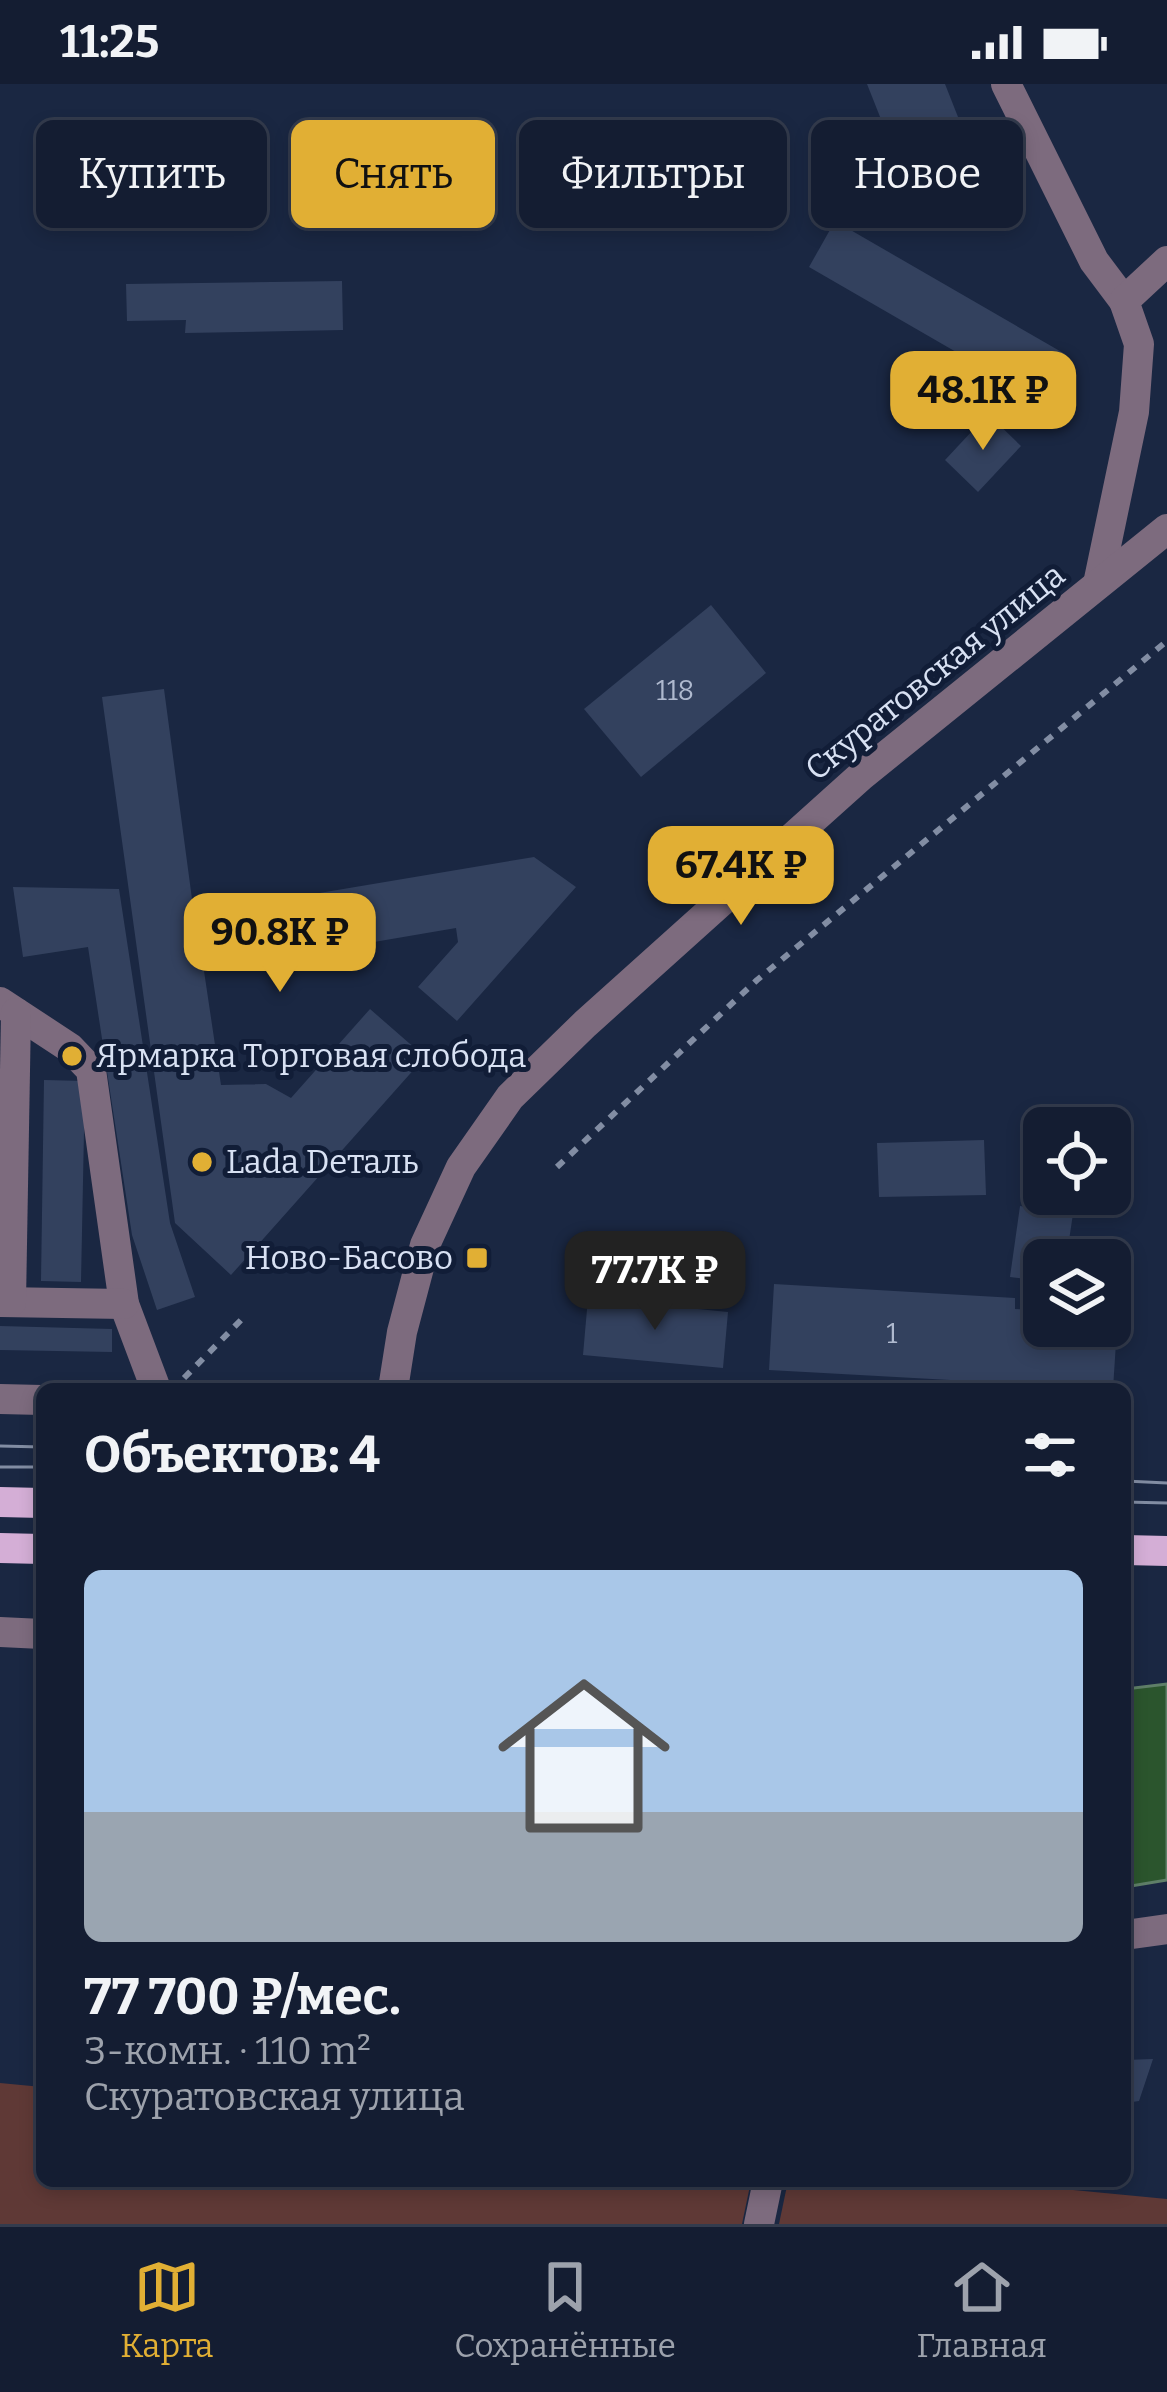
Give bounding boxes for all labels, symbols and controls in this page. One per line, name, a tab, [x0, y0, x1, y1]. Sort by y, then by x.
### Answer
text: 11:25	[60, 15, 159, 69]
chip: Купить	[36, 120, 267, 228]
chip: Снять	[291, 120, 495, 228]
chip: Фильтры	[519, 120, 787, 228]
chip: Новое	[811, 120, 1023, 228]
pin: 48.1K ₽	[872, 351, 1094, 453]
text: 48.1K ₽	[917, 367, 1049, 413]
street label: Скуратовская улица	[797, 555, 1073, 789]
house number: 118	[656, 675, 694, 707]
pin: 67.4K ₽	[630, 826, 852, 928]
text: 67.4K ₽	[675, 842, 807, 888]
pin: 90.8K ₽	[169, 893, 391, 995]
text: 90.8K ₽	[211, 909, 349, 955]
place label: Ярмарка Торговая слобода	[96, 1036, 526, 1076]
marker: Ярмарка Торговая слобода	[59, 1043, 85, 1069]
map controls	[1023, 1107, 1131, 1347]
button: locate	[1023, 1107, 1131, 1215]
place label: Lada Dеталь	[226, 1142, 418, 1182]
marker: Lada Dеталь	[189, 1149, 215, 1175]
pin: 77.7K ₽	[544, 1231, 766, 1333]
place label: Ново-Басово	[245, 1238, 453, 1278]
button: layers	[1023, 1239, 1131, 1347]
marker: Ново-Басово	[464, 1245, 490, 1271]
text: 77.7K ₽	[592, 1247, 718, 1293]
house number: 1	[887, 1318, 898, 1350]
icon: filters	[1017, 1422, 1083, 1488]
text: Объектов: 4	[84, 1424, 380, 1486]
icon: home	[476, 1648, 692, 1864]
text: 77 700 ₽/мес.	[84, 1966, 401, 2028]
text: 3-комн. · 110 m²	[84, 2028, 371, 2074]
text: Скуратовская улица	[84, 2074, 465, 2120]
tab: Карта	[120, 2254, 213, 2366]
tab: Сохранённые	[454, 2254, 676, 2366]
tab: Главная	[916, 2254, 1047, 2366]

